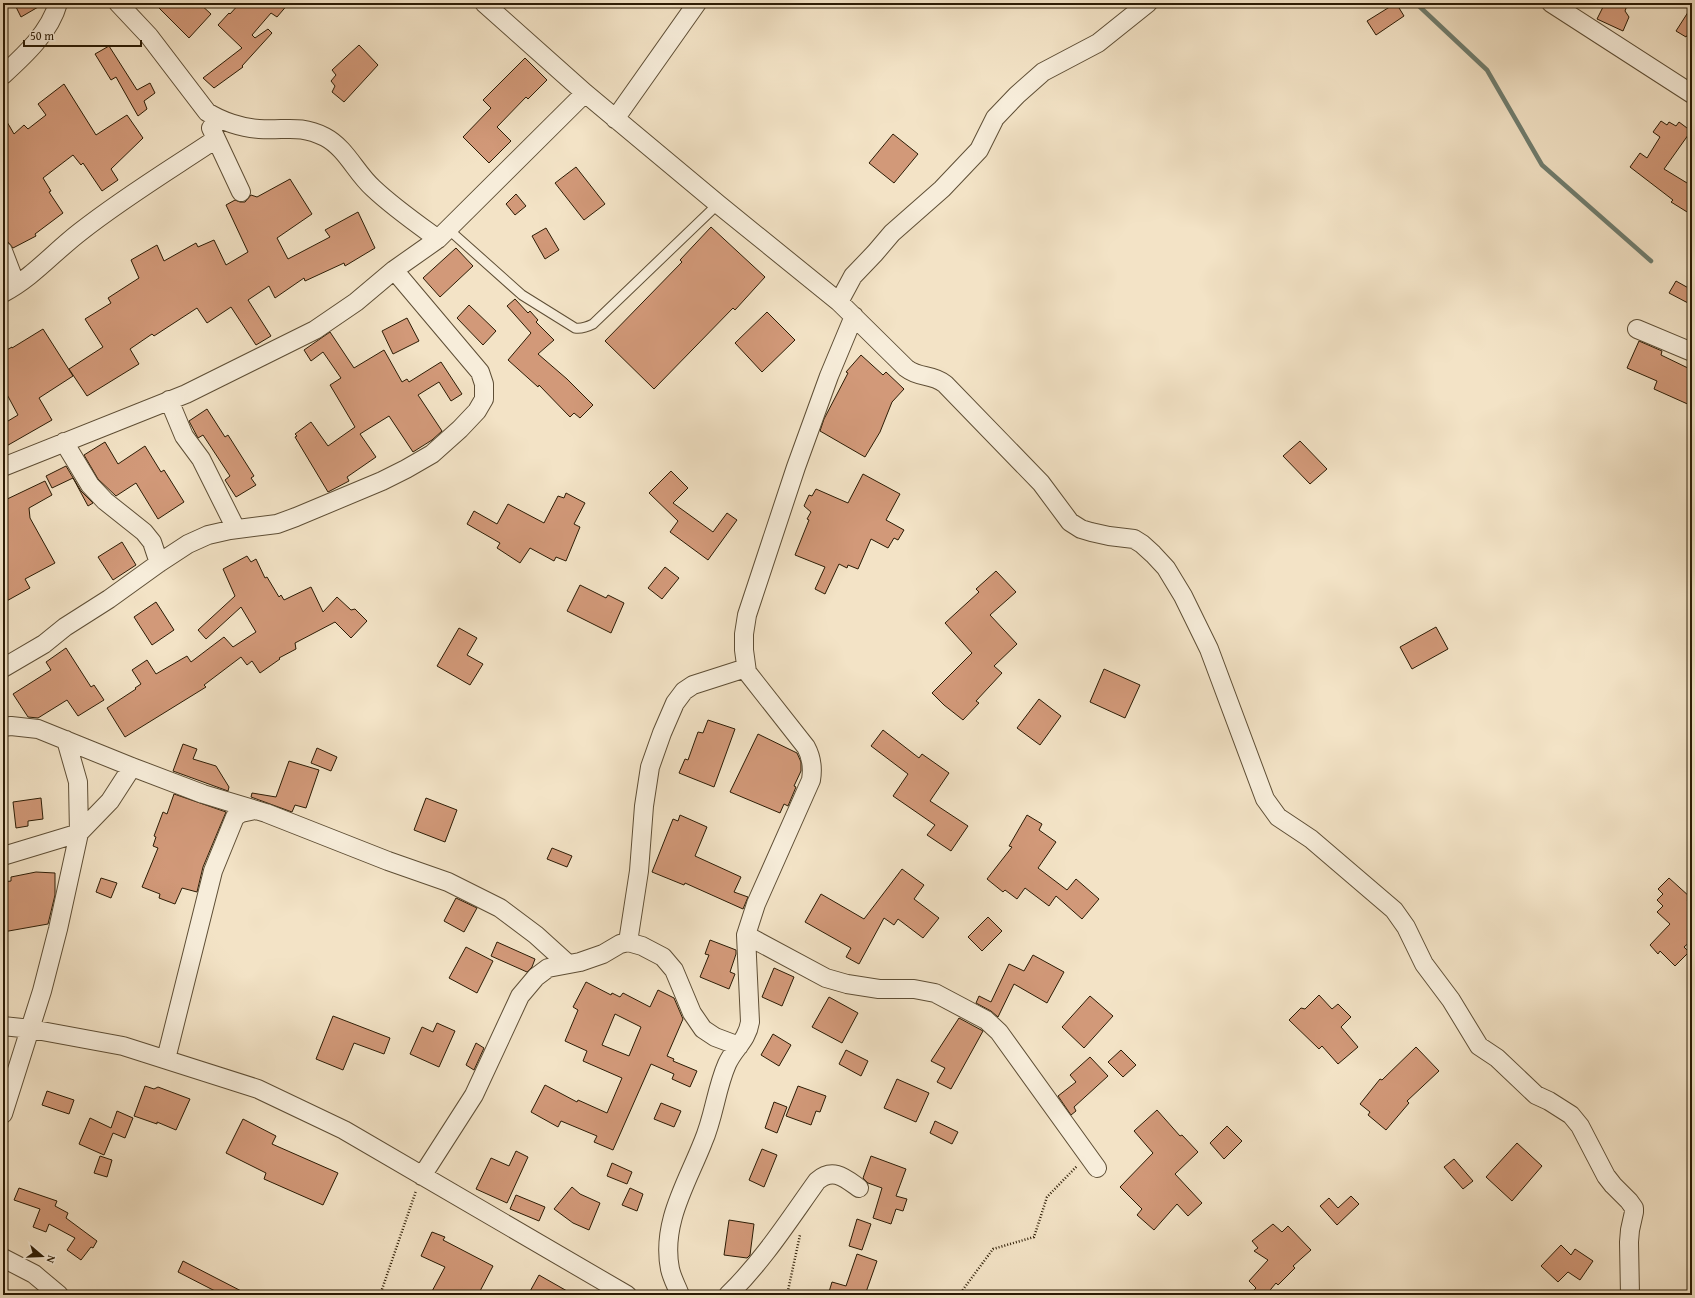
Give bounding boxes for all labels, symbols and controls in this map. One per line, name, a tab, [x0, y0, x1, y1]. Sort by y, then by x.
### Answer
scale bar	[24, 22, 141, 48]
text: 50 m	[30, 27, 54, 44]
north arrow	[22, 1236, 62, 1276]
text: N	[42, 1253, 60, 1266]

